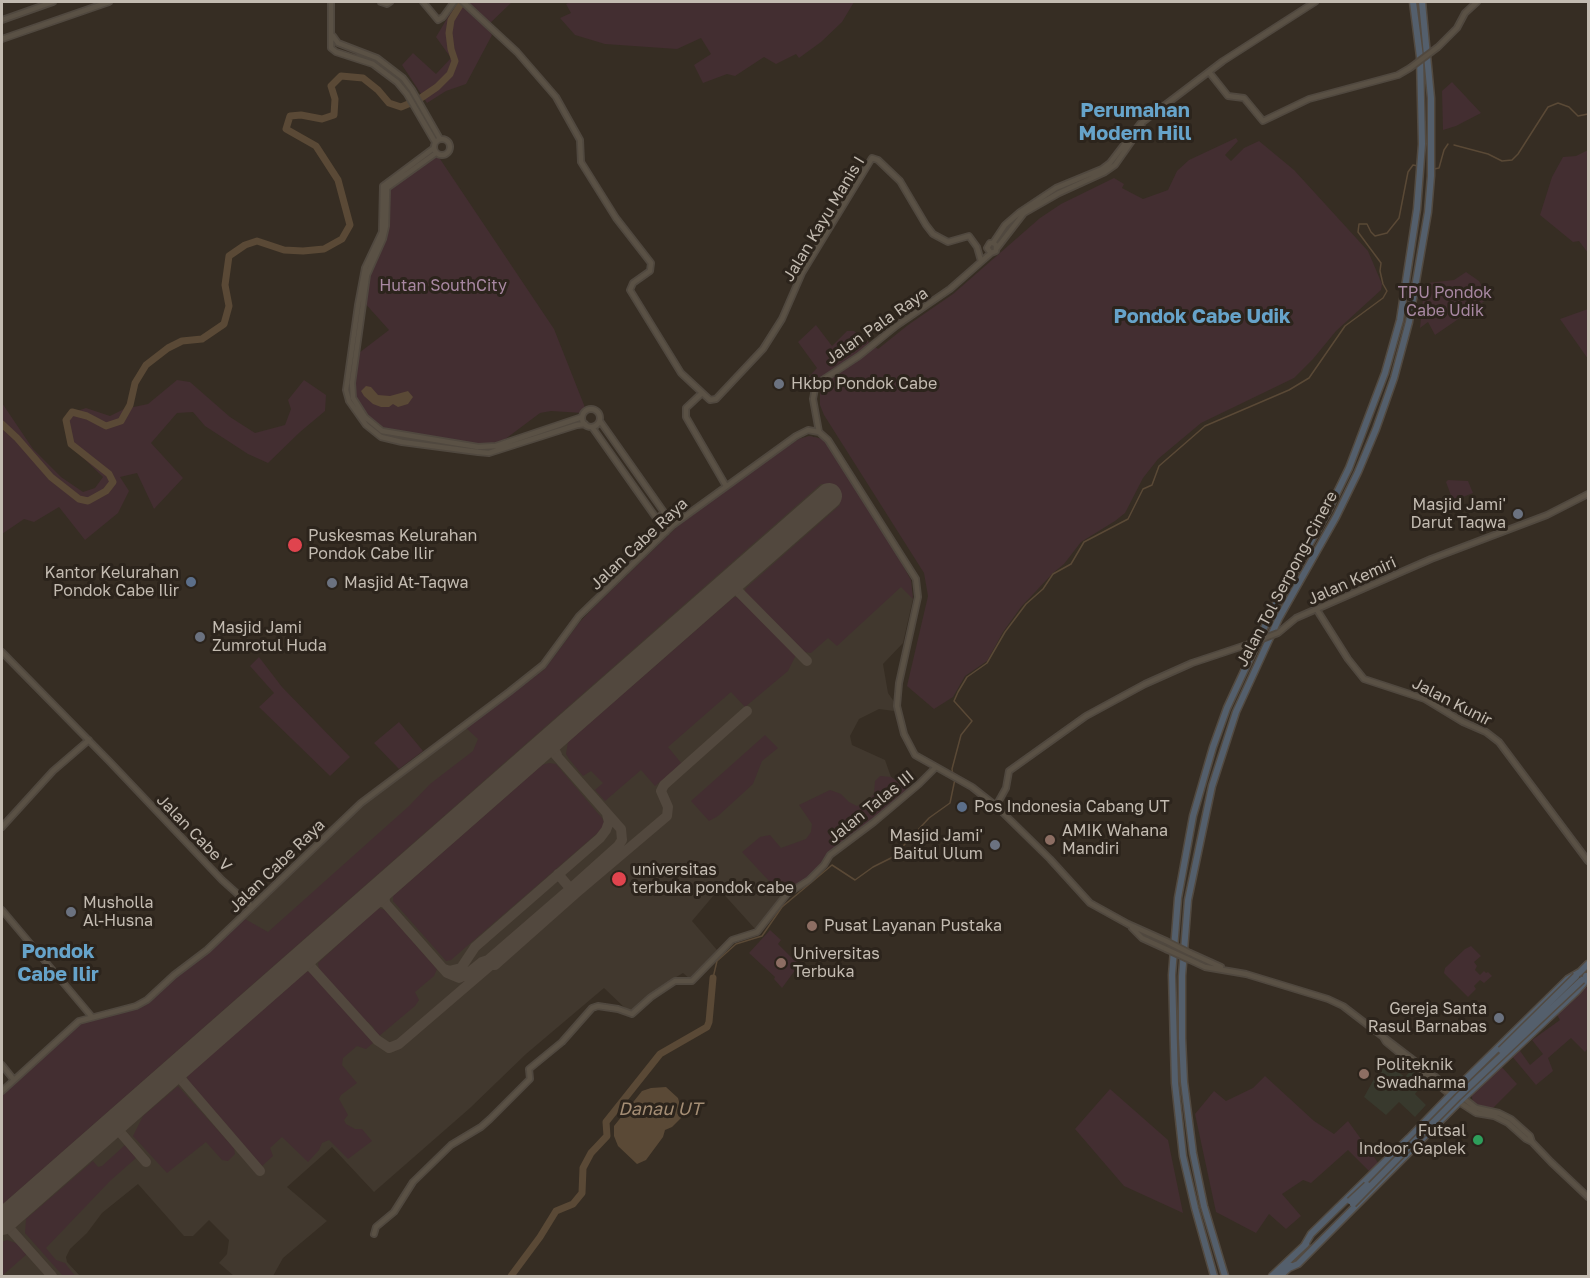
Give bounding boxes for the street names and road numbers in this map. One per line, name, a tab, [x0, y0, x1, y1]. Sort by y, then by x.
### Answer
street label: Jalan Kayu Manis I	[779, 153, 869, 285]
street label: Jalan Pala Raya	[822, 284, 932, 368]
street label: Jalan Tol Serpong–Cinere	[1232, 488, 1342, 670]
street label: Jalan Cabe Raya	[586, 494, 692, 594]
street label: Jalan Kemiri	[1305, 553, 1399, 609]
street label: Jalan Kunir	[1409, 674, 1495, 730]
street label: Jalan Talas III	[824, 766, 918, 848]
street label: Jalan Cabe V	[152, 790, 236, 876]
street label: Jalan Cabe Raya	[225, 815, 329, 917]

